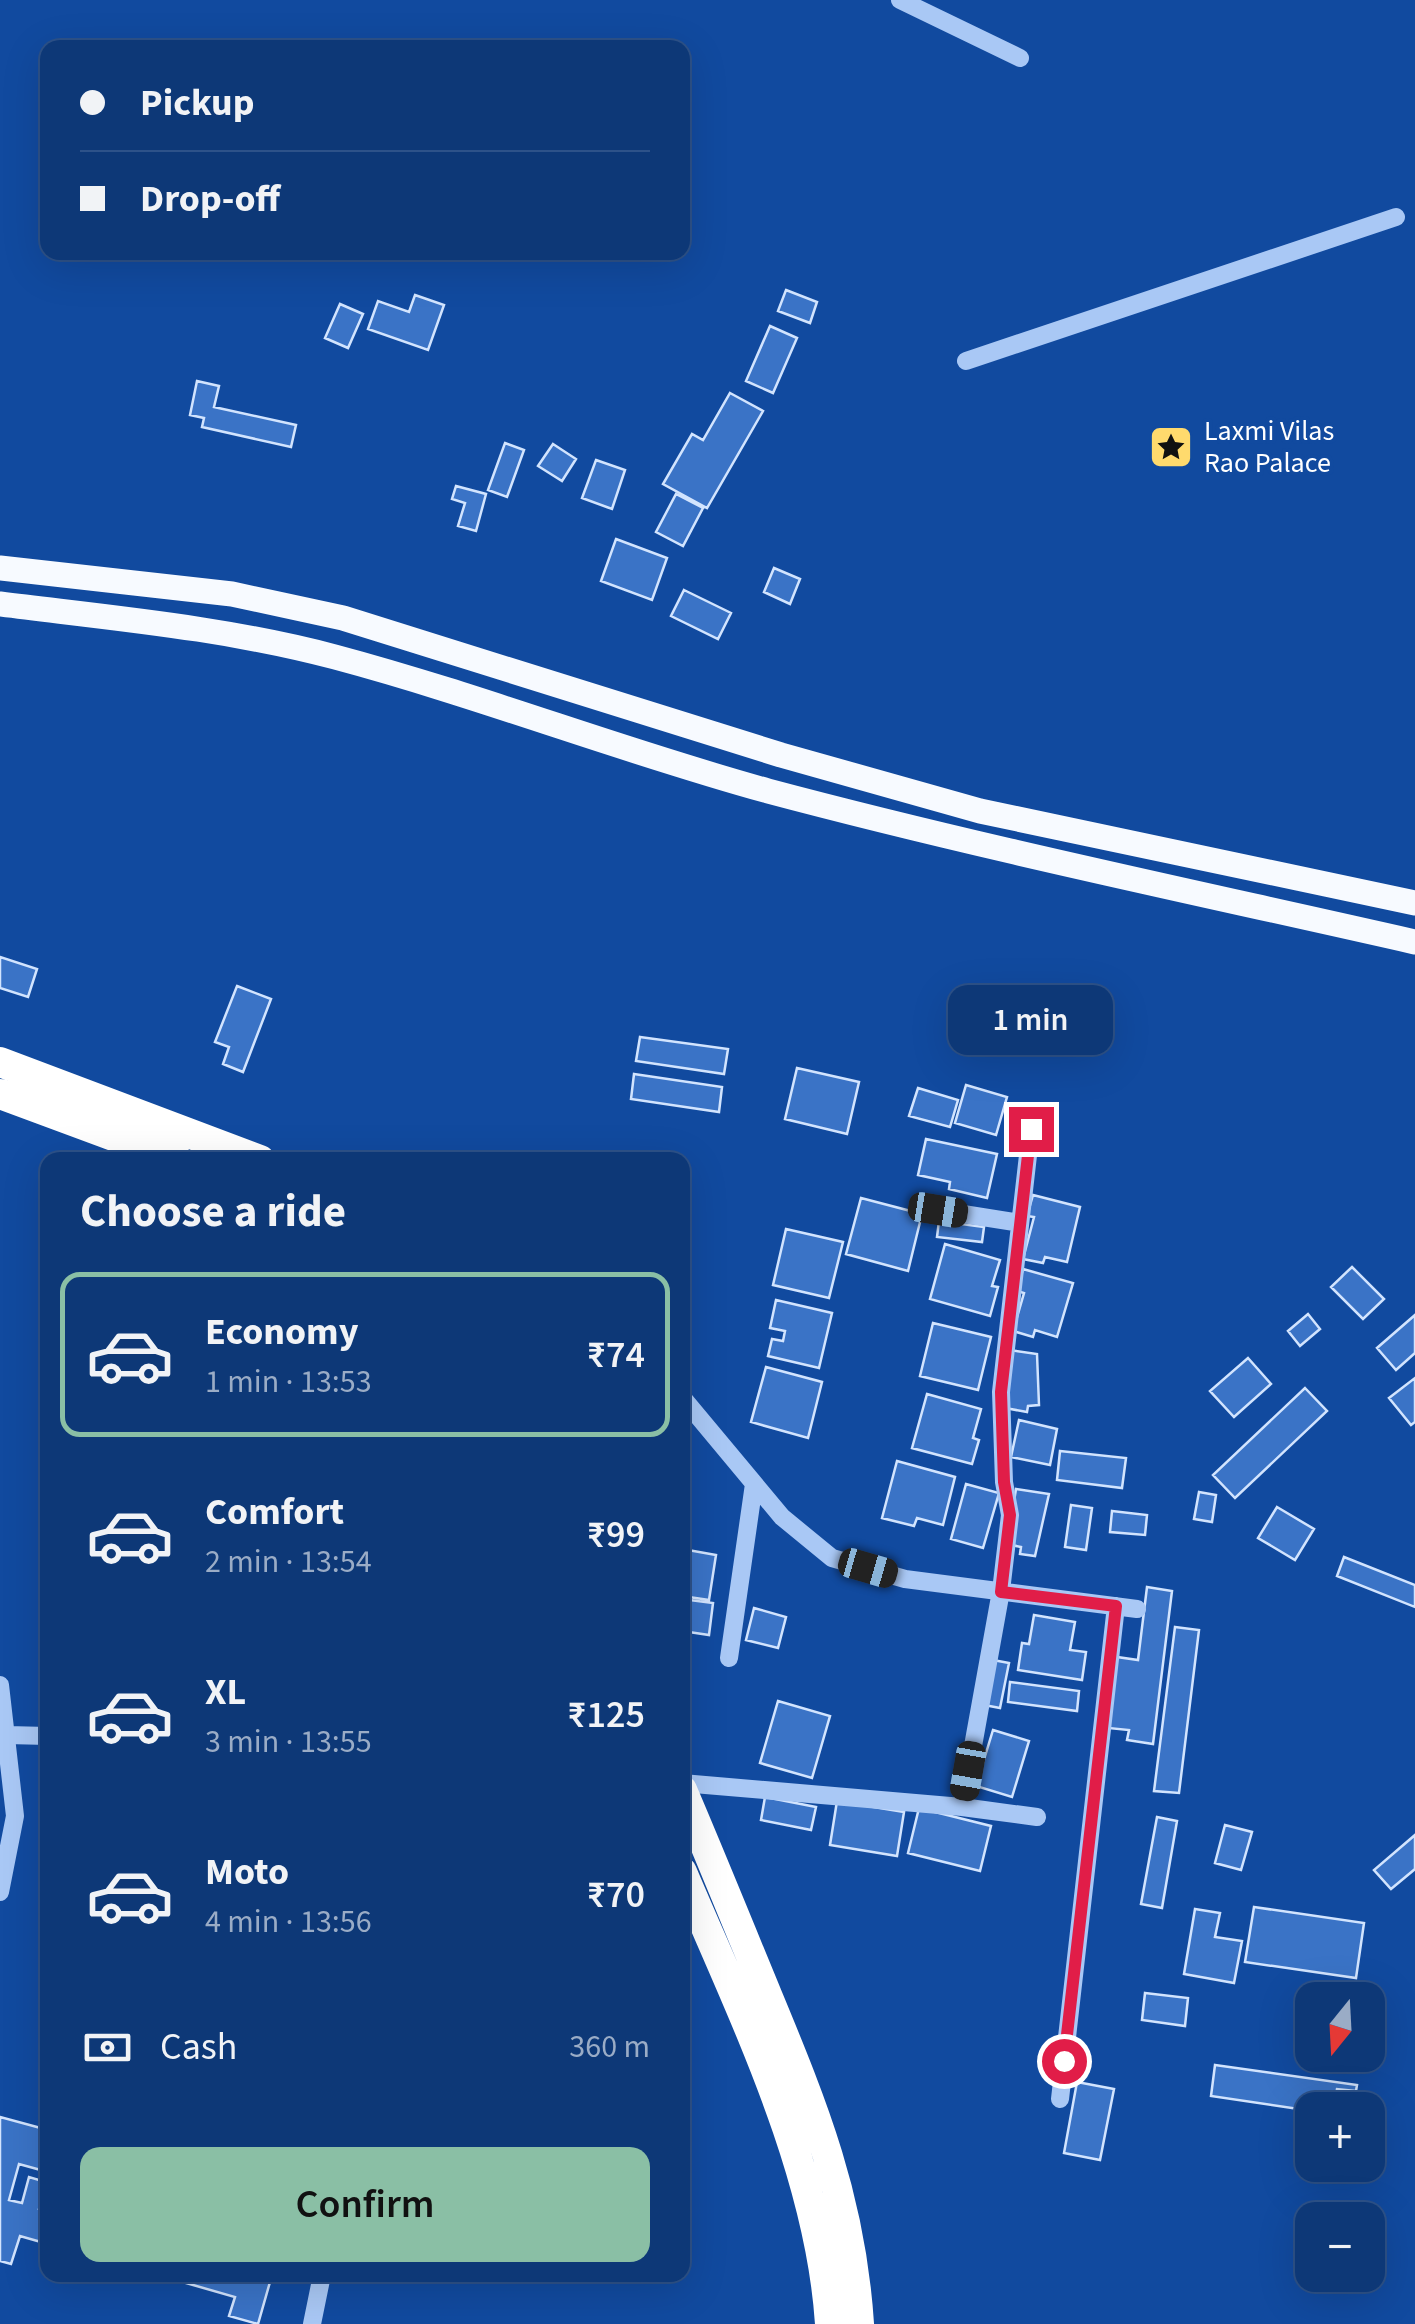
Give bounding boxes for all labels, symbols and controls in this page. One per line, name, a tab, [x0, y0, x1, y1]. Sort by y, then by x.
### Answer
text: Pickup	[140, 76, 254, 130]
text: Drop-off	[140, 172, 280, 226]
place label: Laxmi Vilas Rao Palace	[1204, 411, 1334, 483]
place icon: Laxmi Vilas Rao Palace	[1148, 424, 1194, 470]
callout: 1 min	[948, 984, 1114, 1054]
text: 1 min	[992, 997, 1069, 1043]
route end	[1009, 1107, 1054, 1152]
text: Choose a ride	[80, 1180, 346, 1244]
car	[906, 1190, 970, 1230]
text: Economy	[205, 1305, 358, 1359]
icon: car	[85, 1310, 175, 1400]
text: ₹74	[587, 1328, 645, 1382]
text: 1 min · 13:53	[205, 1359, 372, 1405]
text: Comfort	[205, 1485, 344, 1539]
icon: car	[85, 1490, 175, 1580]
text: ₹99	[587, 1508, 645, 1562]
text: 2 min · 13:54	[205, 1539, 372, 1585]
car	[835, 1545, 901, 1591]
text: XL	[205, 1665, 246, 1719]
icon: car	[85, 1670, 175, 1760]
text: ₹125	[567, 1688, 645, 1742]
text: 3 min · 13:55	[205, 1719, 372, 1765]
car	[948, 1739, 988, 1803]
text: Moto	[205, 1845, 289, 1899]
icon: car	[85, 1850, 175, 1940]
text: ₹70	[587, 1868, 645, 1922]
text: 4 min · 13:56	[205, 1899, 372, 1945]
north arrow	[1295, 1982, 1385, 2072]
map controls	[1295, 1982, 1385, 2292]
icon: cash	[80, 2020, 135, 2075]
text: Cash	[160, 2020, 237, 2074]
text: 360 m	[569, 2024, 650, 2070]
route start	[1042, 2039, 1087, 2084]
button: +	[1295, 2092, 1385, 2182]
button: Confirm	[80, 2147, 650, 2262]
button: −	[1295, 2202, 1385, 2292]

